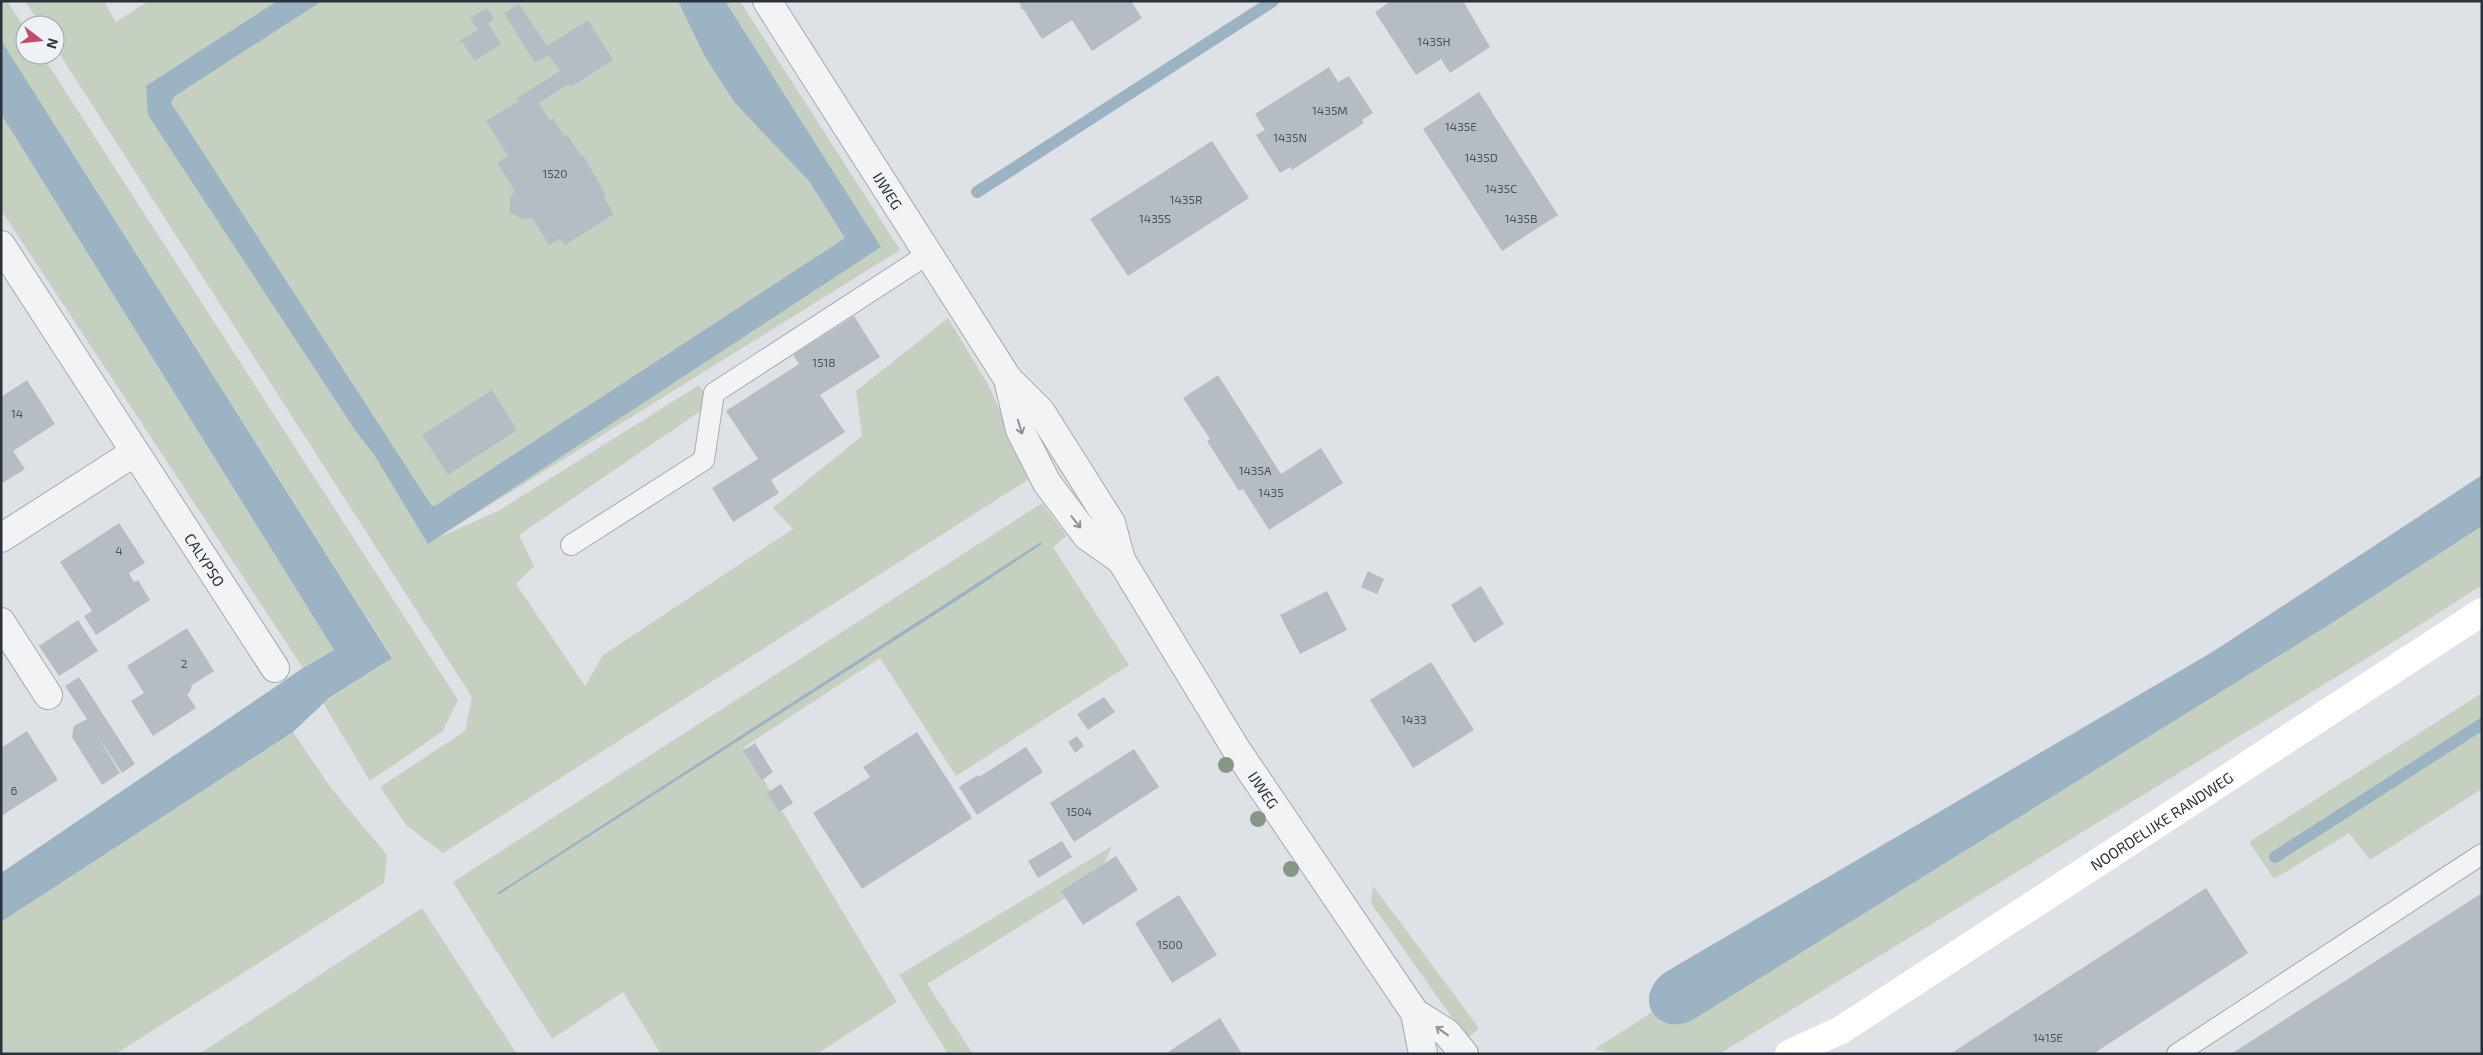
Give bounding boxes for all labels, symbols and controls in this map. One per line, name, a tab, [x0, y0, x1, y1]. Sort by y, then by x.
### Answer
north arrow	[15, 15, 65, 65]
house number: 1435H	[1417, 34, 1451, 48]
text: N	[43, 37, 63, 51]
house number: 1435M	[1312, 103, 1348, 117]
house number: 1435E	[1445, 119, 1477, 133]
house number: 1435N	[1273, 130, 1307, 144]
house number: 1435D	[1464, 150, 1498, 164]
house number: 1520	[542, 166, 568, 180]
street label: IJWEG	[869, 169, 907, 213]
house number: 1435C	[1485, 181, 1517, 195]
house number: 1435R	[1170, 192, 1202, 206]
house number: 1435S	[1139, 211, 1171, 225]
house number: 1435B	[1505, 211, 1537, 225]
house number: 1518	[812, 355, 836, 369]
house number: 14	[11, 406, 23, 420]
one-way arrow	[1015, 418, 1025, 434]
house number: 1435A	[1239, 463, 1272, 477]
house number: 1435	[1258, 485, 1284, 499]
one-way arrow	[1071, 515, 1082, 528]
street label: CALYPSO	[181, 530, 229, 590]
house number: 4	[115, 543, 123, 557]
house number: 2	[181, 656, 188, 670]
house number: 1433	[1401, 712, 1427, 726]
street label: IJWEG	[1245, 768, 1283, 812]
street label: NOORDELIJKE RANDWEG	[2087, 768, 2236, 874]
house number: 6	[11, 783, 18, 797]
house number: 1504	[1066, 804, 1092, 818]
house number: 1500	[1157, 937, 1183, 951]
one-way arrow	[1436, 1025, 1449, 1036]
house number: 1415E	[2033, 1030, 2063, 1044]

